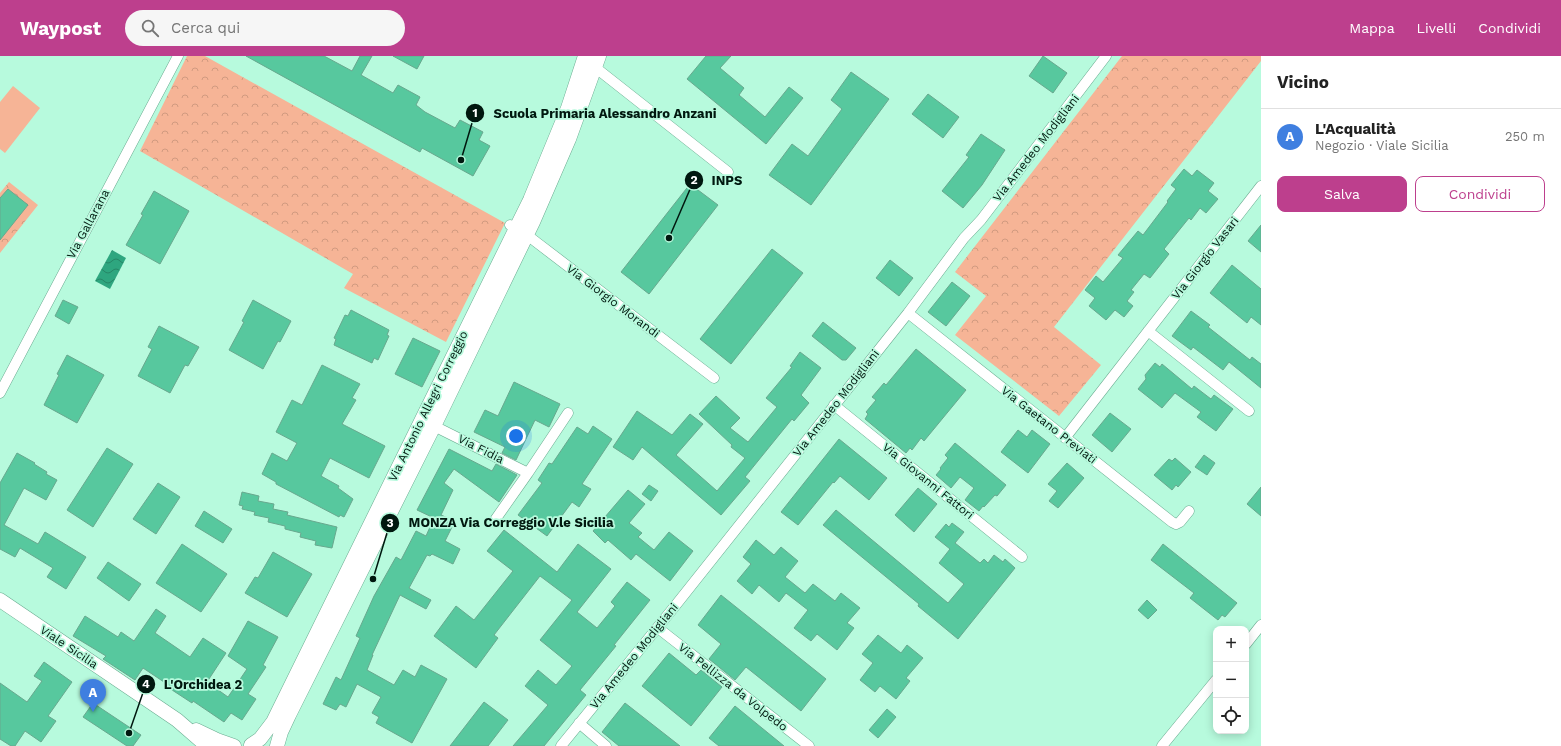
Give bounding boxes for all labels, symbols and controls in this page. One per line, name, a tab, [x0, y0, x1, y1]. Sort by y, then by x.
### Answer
search box	[125, 10, 405, 46]
text: Waypost	[20, 17, 101, 40]
icon: search	[139, 17, 161, 39]
text: Cerca qui	[171, 19, 240, 37]
text: Mappa	[1349, 20, 1395, 36]
text: Livelli	[1417, 20, 1456, 36]
text: Condividi	[1478, 20, 1541, 36]
text: Vicino	[1277, 72, 1329, 92]
street label: Via Amedeo Modigliani	[990, 92, 1082, 204]
callout: Scuola Primaria Alessandro Anzani	[465, 101, 725, 126]
text: 1	[472, 106, 478, 120]
text: Scuola Primaria Alessandro Anzani	[494, 106, 717, 121]
text: L'Acqualità	[1315, 120, 1396, 138]
text: A	[1286, 129, 1294, 144]
text: 250 m	[1505, 129, 1545, 144]
text: Negozio · Viale Sicilia	[1315, 138, 1449, 153]
callout: INPS	[684, 168, 750, 193]
text: 2	[690, 173, 698, 187]
text: INPS	[712, 173, 743, 188]
button: Salva	[1277, 176, 1407, 212]
button: Condividi	[1415, 176, 1545, 212]
street label: Via Gallarana	[64, 187, 112, 261]
street label: Via Giorgio Vasari	[1168, 214, 1242, 302]
street label: Via Giorgio Morandi	[564, 261, 662, 341]
street label: Via Antonio Allegri Correggio	[385, 328, 471, 484]
street label: Via Amedeo Modigliani	[790, 347, 882, 459]
street label: Via Gaetano Previati	[998, 383, 1100, 467]
your location	[506, 426, 526, 446]
street label: Via Fidia	[456, 432, 506, 467]
street label: Via Giovanni Fattori	[879, 440, 977, 522]
callout: MONZA Via Correggio V.le Sicilia	[380, 510, 622, 535]
text: MONZA Via Correggio V.le Sicilia	[409, 515, 614, 530]
text: 3	[386, 516, 394, 530]
street label: Via Amedeo Modigliani	[587, 600, 681, 712]
street label: Viale Sicilia	[37, 623, 101, 672]
map controls	[1213, 626, 1249, 734]
button: +	[1213, 626, 1249, 662]
street label: Via Pellizza da Volpedo	[676, 640, 790, 734]
button: −	[1213, 662, 1249, 698]
callout: L'Orchidea 2	[136, 672, 251, 697]
text: 4	[142, 677, 150, 691]
text: L'Orchidea 2	[164, 677, 243, 692]
pin: A	[80, 679, 106, 712]
button: locate	[1213, 698, 1249, 734]

